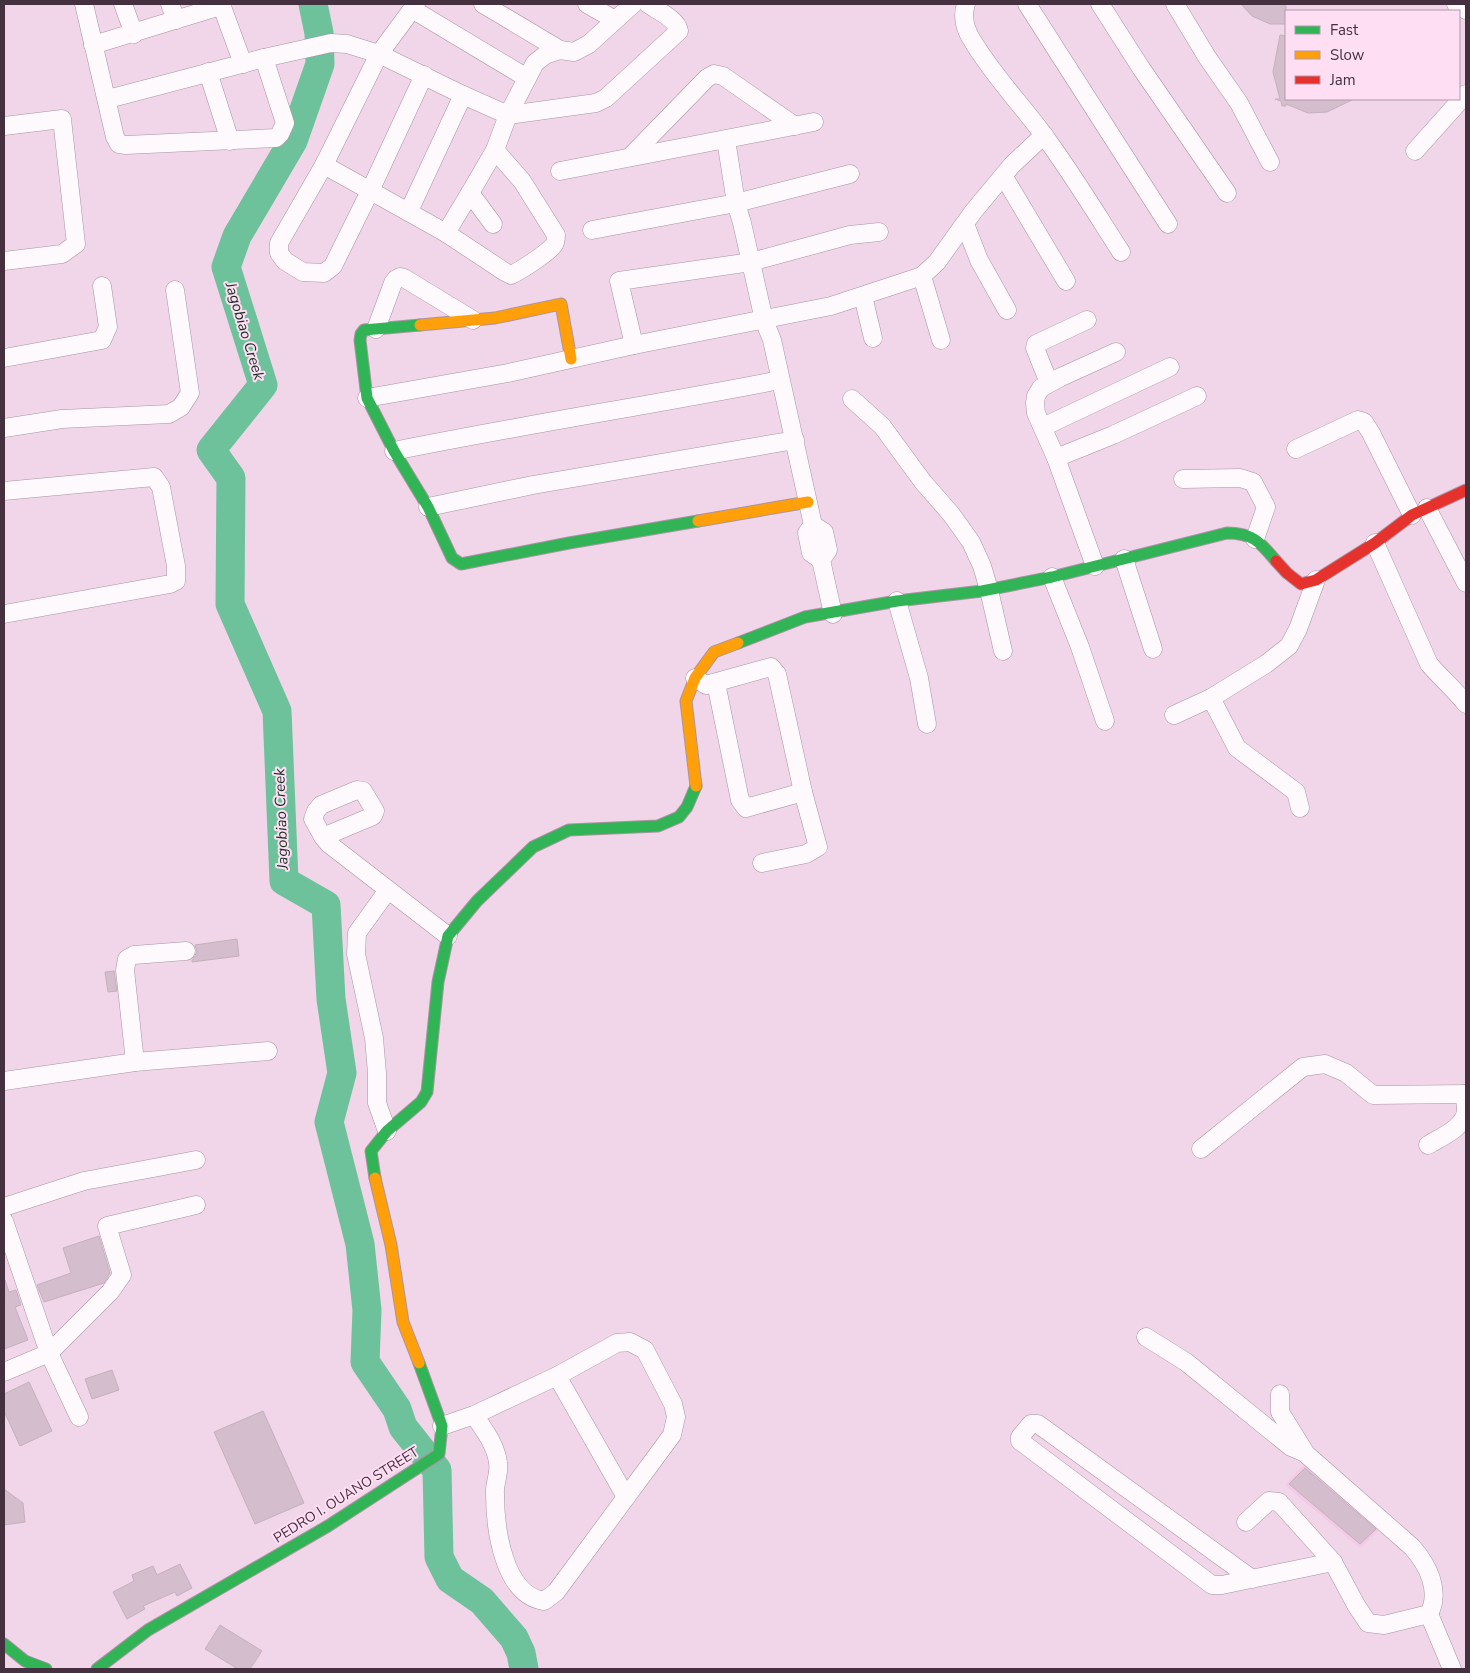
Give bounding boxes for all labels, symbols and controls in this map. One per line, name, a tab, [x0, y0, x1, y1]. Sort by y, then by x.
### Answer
legend	[1285, 10, 1460, 100]
text: Fast	[1330, 20, 1359, 40]
text: Slow	[1330, 45, 1365, 65]
text: Jam	[1329, 70, 1356, 90]
water label: Jagobiao Creek	[220, 279, 269, 383]
water label: Jagobiao Creek	[269, 768, 293, 871]
street label: PEDRO I. OUANO STREET	[270, 1442, 423, 1548]

